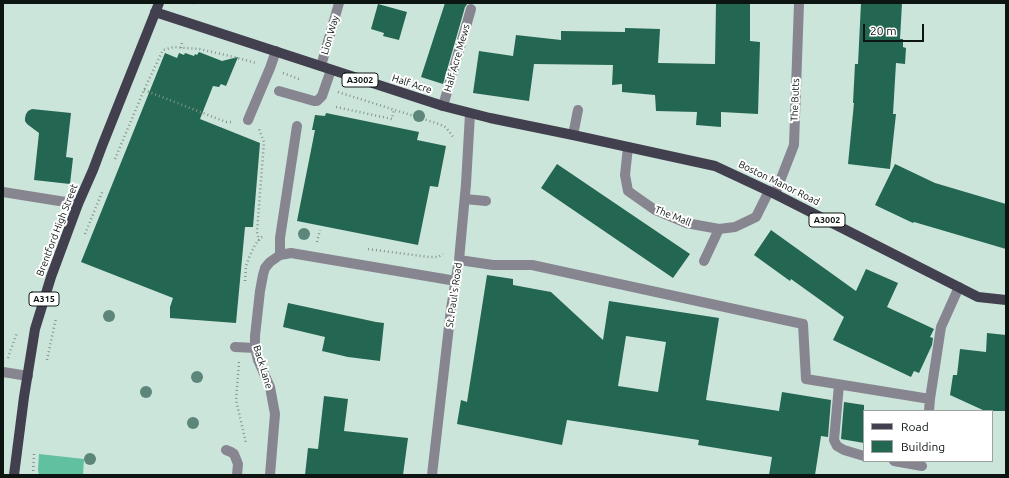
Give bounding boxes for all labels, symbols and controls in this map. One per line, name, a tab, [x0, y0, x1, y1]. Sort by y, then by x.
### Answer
street label: Lion Way	[319, 14, 341, 56]
scale bar	[865, 16, 926, 42]
street label: Half Acre Mews	[442, 23, 472, 93]
text: 20 m	[870, 24, 897, 37]
street label: Half Acre	[391, 72, 433, 96]
road number: A3002	[342, 73, 378, 87]
street label: The Butts	[788, 78, 802, 122]
street label: Boston Manor Road	[736, 158, 822, 208]
street label: Brentford High Street	[34, 182, 80, 278]
street label: The Mall	[653, 203, 693, 229]
road number: A3002	[809, 213, 845, 227]
street label: St. Paul's Road	[444, 262, 464, 328]
road number: A315	[29, 292, 59, 306]
street label: Back Lane	[251, 344, 275, 390]
legend	[863, 410, 993, 462]
text: Road	[901, 420, 929, 433]
text: Building	[901, 440, 945, 453]

